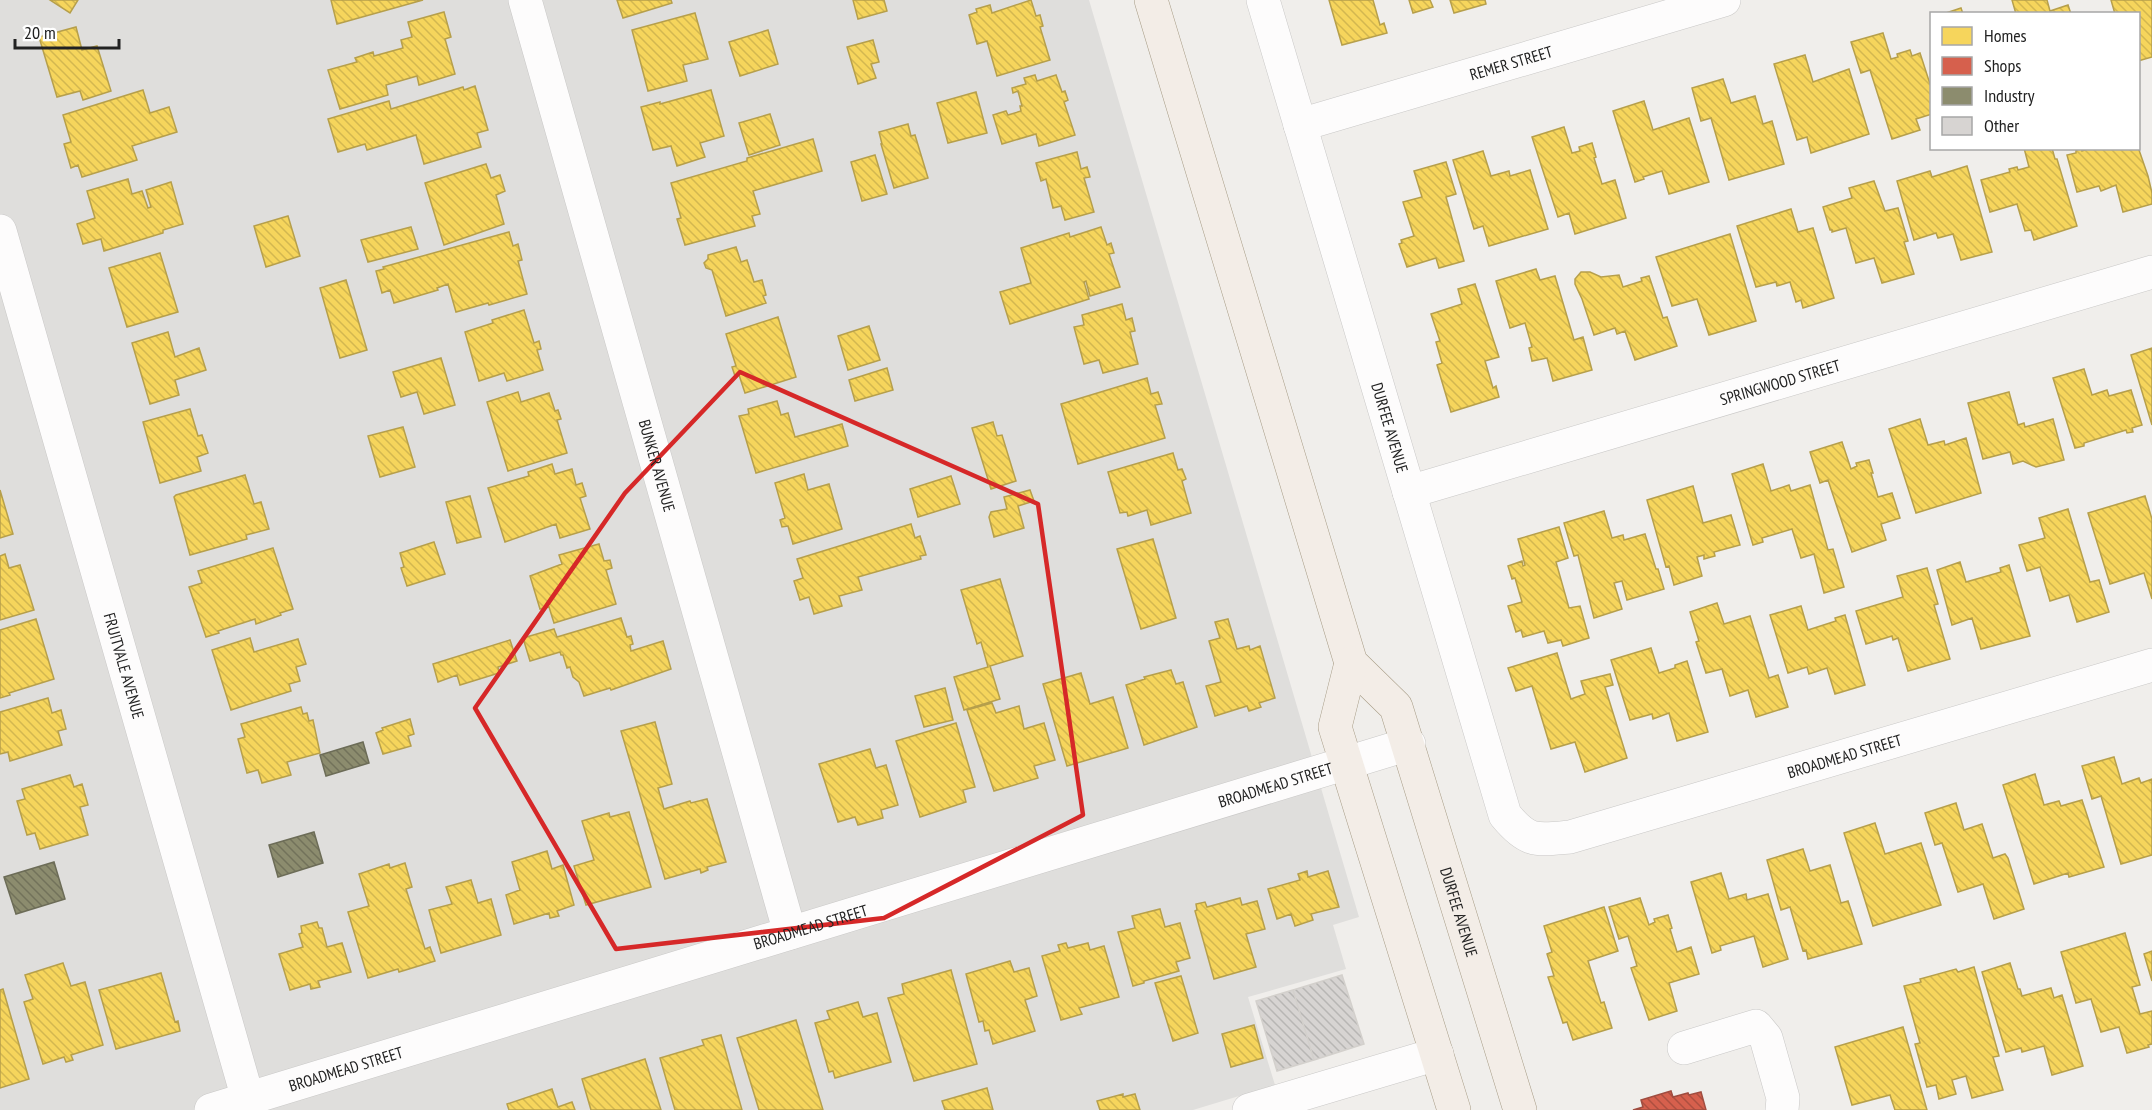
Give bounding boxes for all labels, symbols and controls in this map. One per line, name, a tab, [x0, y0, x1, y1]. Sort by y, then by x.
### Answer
scale bar	[15, 12, 118, 50]
legend	[1930, 12, 2140, 150]
text: 20 m	[24, 21, 56, 44]
text: Homes	[1984, 24, 2027, 47]
street label: REMER STREET	[1467, 41, 1555, 84]
text: Shops	[1984, 54, 2021, 77]
text: Industry	[1984, 84, 2035, 107]
text: Other	[1984, 114, 2019, 137]
street label: SPRINGWOOD STREET	[1718, 355, 1843, 409]
street label: DURFEE AVENUE	[1367, 380, 1413, 475]
street label: BUNKER AVENUE	[635, 417, 680, 514]
street label: FRUITVALE AVENUE	[100, 610, 149, 721]
street label: BROADMEAD STREET	[1785, 730, 1904, 782]
street label: BROADMEAD STREET	[1216, 758, 1335, 812]
street label: DURFEE AVENUE	[1436, 865, 1482, 959]
street label: BROADMEAD STREET	[751, 900, 870, 954]
street label: BROADMEAD STREET	[286, 1042, 405, 1096]

